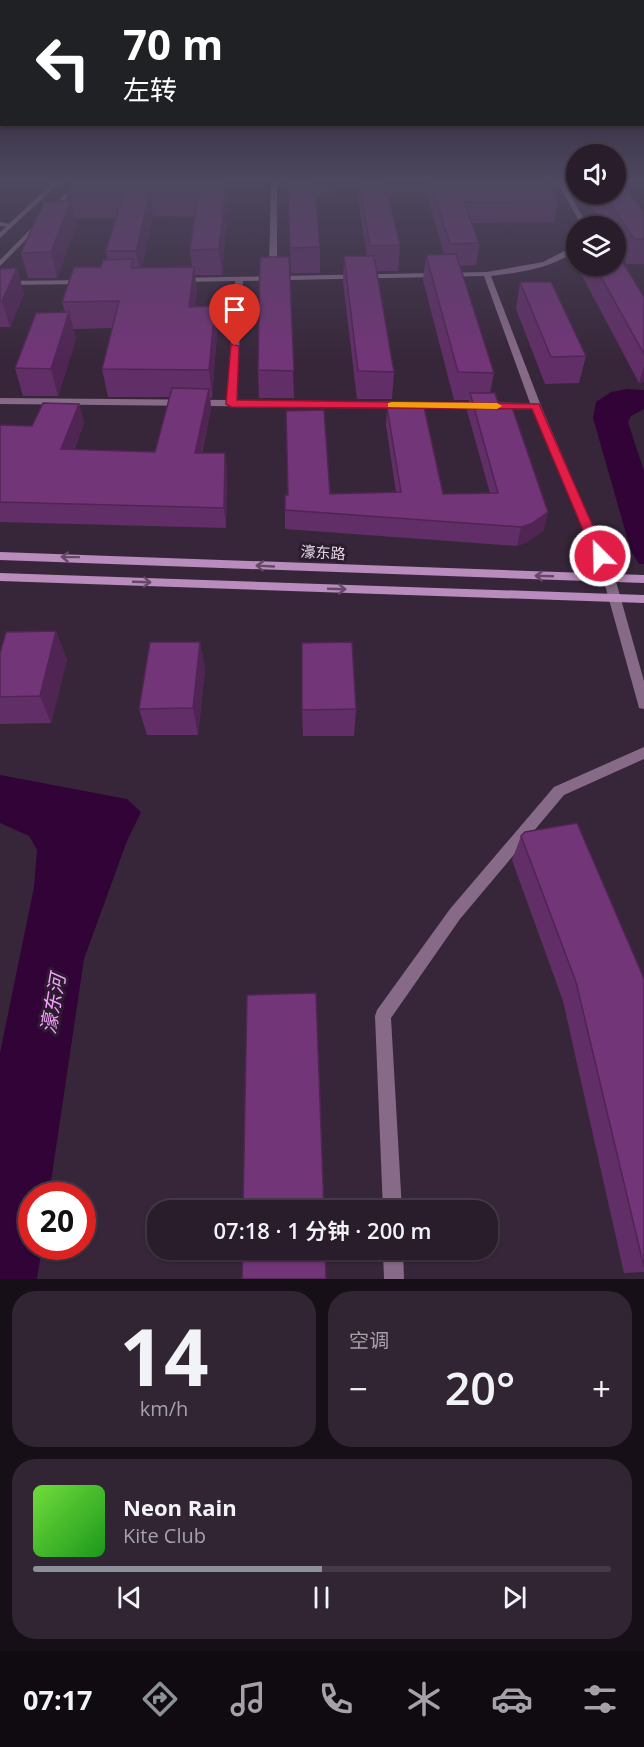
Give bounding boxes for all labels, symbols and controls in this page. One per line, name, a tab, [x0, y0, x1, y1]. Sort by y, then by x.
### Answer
text: 70 m	[123, 15, 223, 72]
icon: left	[24, 24, 102, 102]
text: 左转	[123, 71, 177, 108]
map controls	[566, 144, 626, 276]
button: sound	[566, 144, 626, 204]
button: layers	[566, 216, 626, 276]
pin	[209, 284, 260, 346]
icon: arrive	[218, 293, 251, 326]
position arrow	[568, 524, 632, 588]
street label: 濠东路	[300, 541, 346, 563]
one-way arrow	[60, 552, 80, 563]
one-way arrow	[255, 560, 275, 571]
one-way arrow	[534, 570, 554, 581]
one-way arrow	[132, 577, 152, 588]
one-way arrow	[327, 584, 347, 595]
water label: 濠东河	[34, 968, 72, 1036]
speed limit sign: 20	[18, 1182, 96, 1260]
text: 07:18 · 1 分钟 · 200 m	[214, 1215, 432, 1245]
text: 14	[119, 1303, 209, 1409]
text: 空调	[349, 1327, 389, 1354]
text: 20°	[445, 1357, 515, 1418]
text: −	[349, 1366, 368, 1411]
text: +	[592, 1366, 611, 1411]
text: km/h	[140, 1395, 188, 1422]
text: Neon Rain	[123, 1492, 237, 1522]
text: Kite Club	[123, 1522, 206, 1549]
icon: previous	[113, 1581, 146, 1614]
icon: pause	[305, 1581, 338, 1614]
icon: next	[498, 1581, 531, 1614]
icon: directions	[139, 1678, 181, 1720]
icon: music	[227, 1678, 269, 1720]
icon: phone	[315, 1678, 357, 1720]
icon: climate	[403, 1678, 445, 1720]
icon: car	[491, 1678, 533, 1720]
icon: filters	[579, 1678, 621, 1720]
text: 07:17	[23, 1681, 92, 1718]

